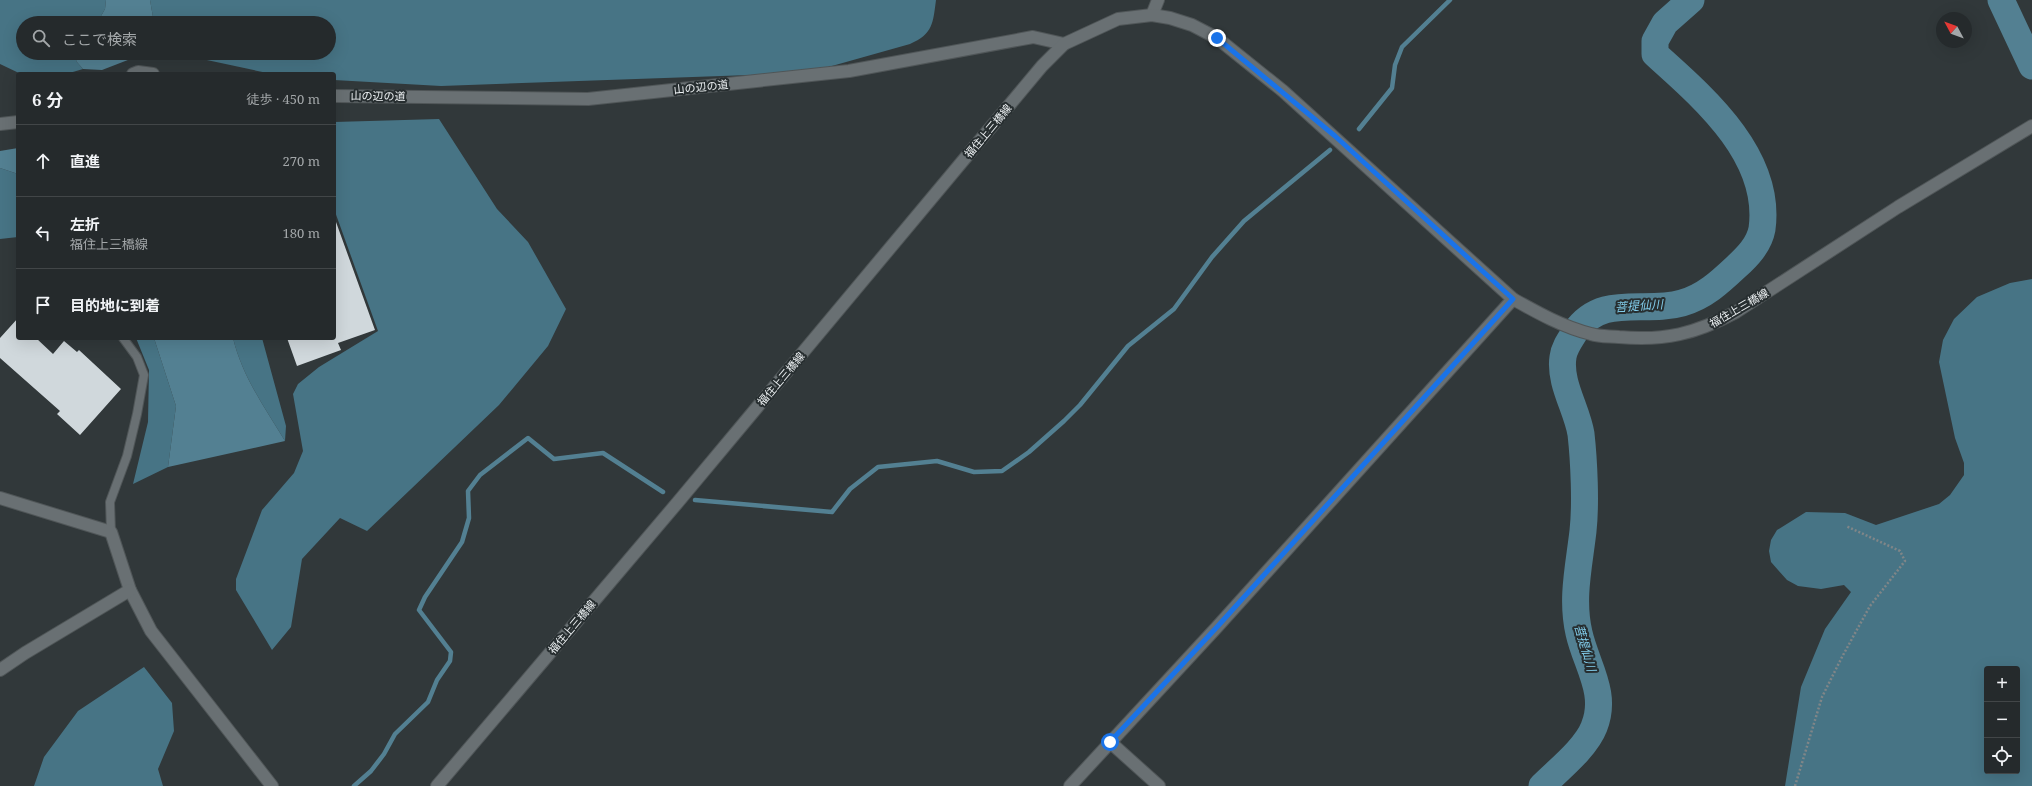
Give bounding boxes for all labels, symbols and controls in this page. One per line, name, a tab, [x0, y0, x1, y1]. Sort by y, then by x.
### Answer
north arrow	[1936, 12, 1972, 48]
search box	[16, 16, 336, 60]
icon: search	[30, 27, 52, 49]
text: ここで検索	[62, 29, 137, 49]
route end	[1208, 29, 1226, 47]
street label: 山の辺の道	[673, 76, 729, 97]
text: 6 分	[32, 88, 63, 111]
street label: 山の辺の道	[350, 88, 406, 103]
text: 徒歩 · 450 m	[247, 90, 320, 108]
street label: 福住上三橋線	[961, 101, 1015, 161]
icon: ahead	[32, 150, 54, 172]
text: 直進	[70, 151, 100, 171]
text: 270 m	[283, 152, 320, 170]
text: 左折	[70, 214, 100, 234]
icon: left	[32, 222, 54, 244]
text: 180 m	[283, 224, 320, 242]
text: 福住上三橋線	[70, 235, 148, 253]
street label: 福住上三橋線	[1706, 285, 1771, 331]
icon: arrive	[32, 294, 54, 316]
text: 目的地に到着	[70, 295, 160, 315]
water label: 菩提仙川	[1614, 295, 1665, 316]
street label: 福住上三橋線	[754, 349, 808, 409]
street label: 福住上三橋線	[545, 597, 599, 657]
water label: 菩提仙川	[1571, 622, 1601, 675]
map controls	[1984, 666, 2020, 774]
button: +	[1984, 666, 2020, 702]
button: −	[1984, 702, 2020, 738]
route start	[1101, 733, 1119, 751]
button: locate	[1984, 738, 2020, 774]

